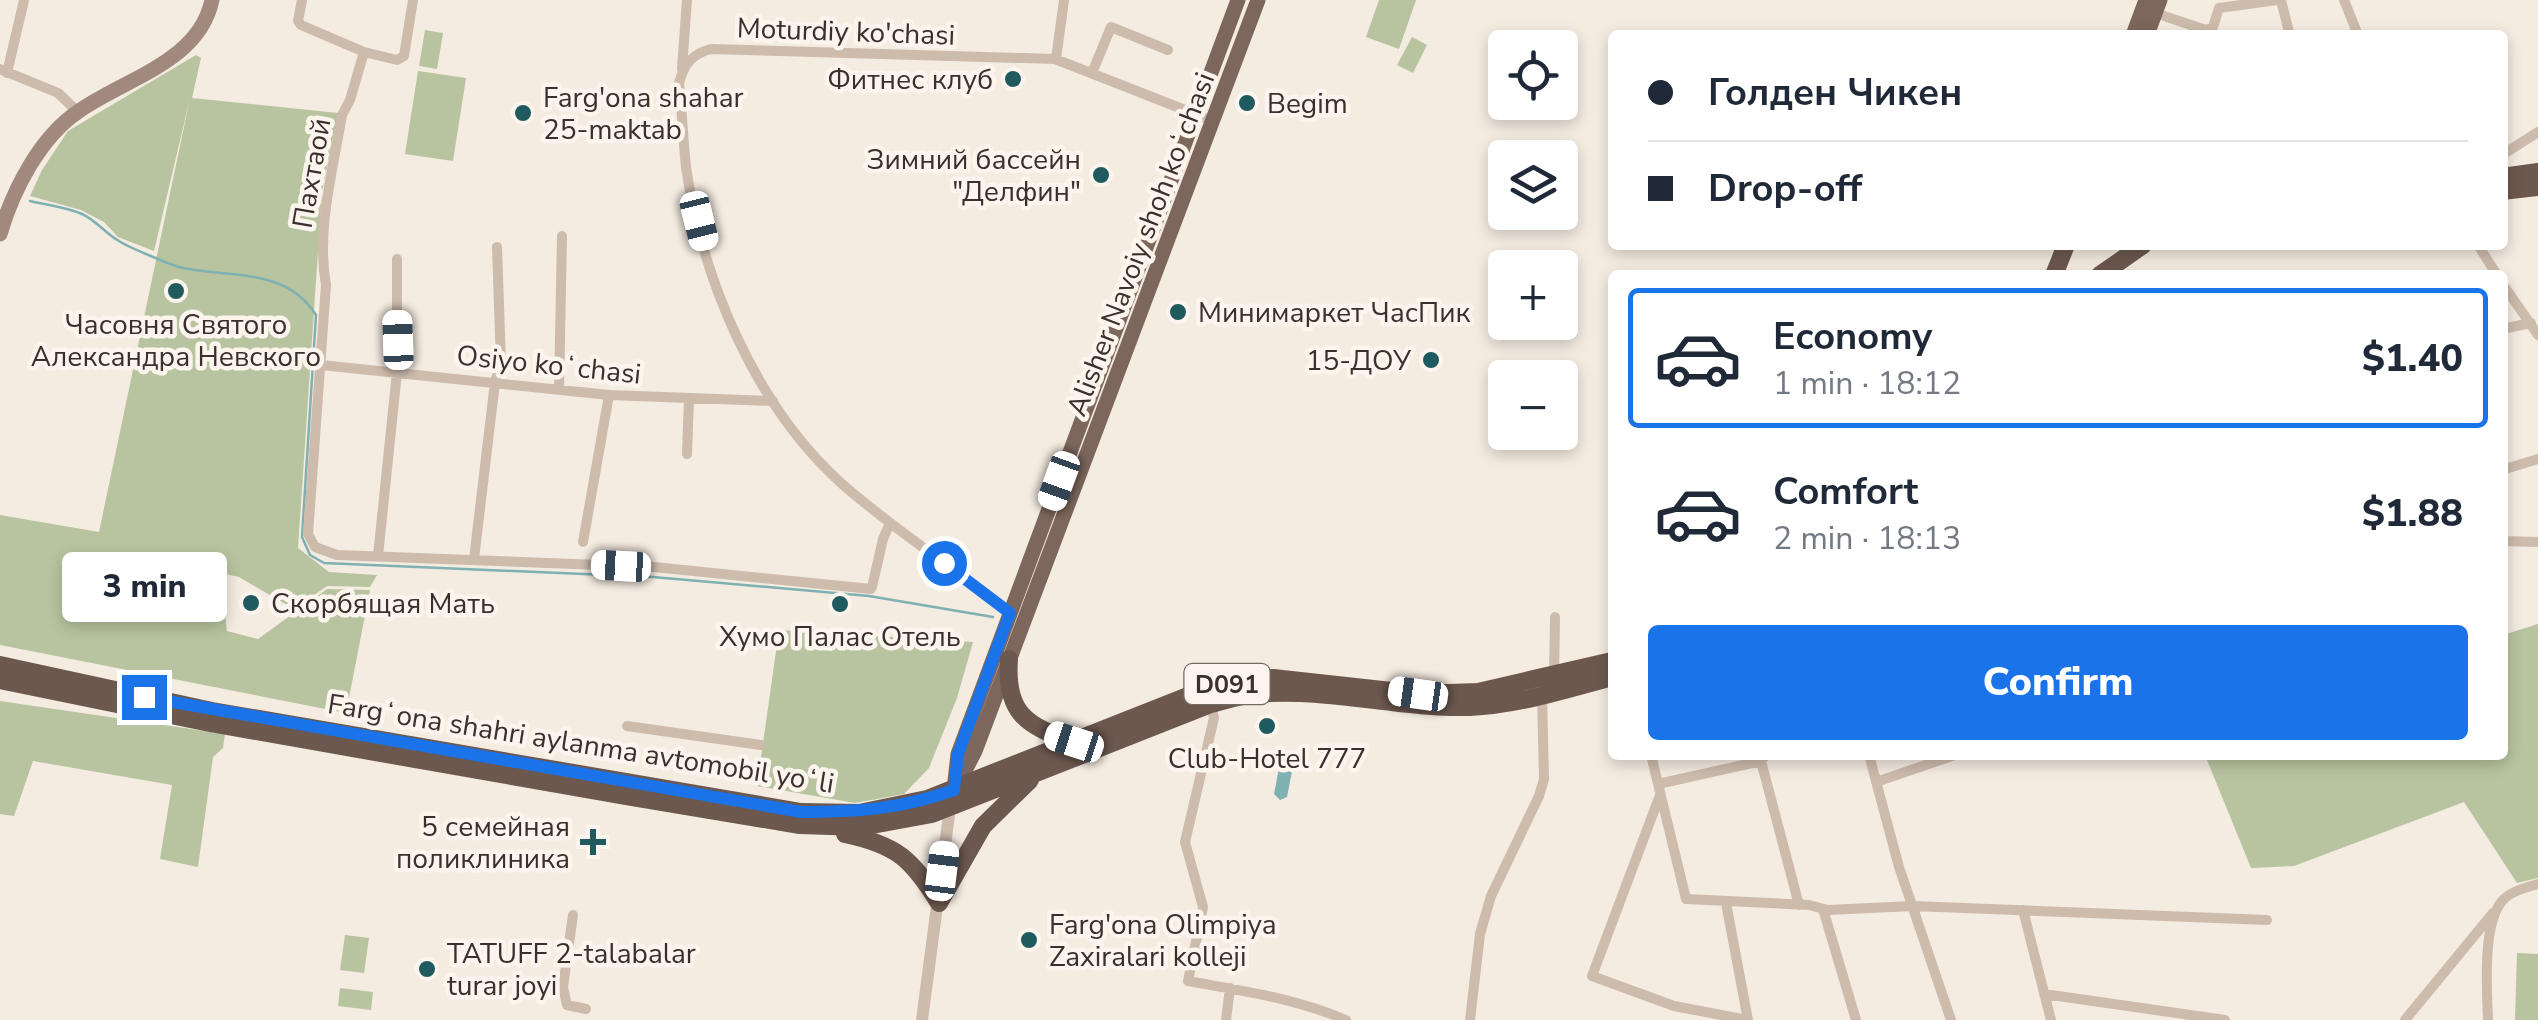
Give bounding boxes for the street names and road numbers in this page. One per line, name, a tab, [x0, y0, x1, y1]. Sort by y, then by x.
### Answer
street label: Moturdiy ko'chasi	[736, 9, 956, 55]
street label: Alisher Navoiy shoh koʻchasi	[1058, 67, 1224, 422]
street label: Пахтаой	[284, 115, 340, 231]
street label: Osiyo koʻchasi	[455, 336, 643, 394]
road number: D091	[1184, 664, 1270, 704]
street label: Fargʻona shahri aylanma avtomobil yoʻli	[325, 685, 837, 803]

